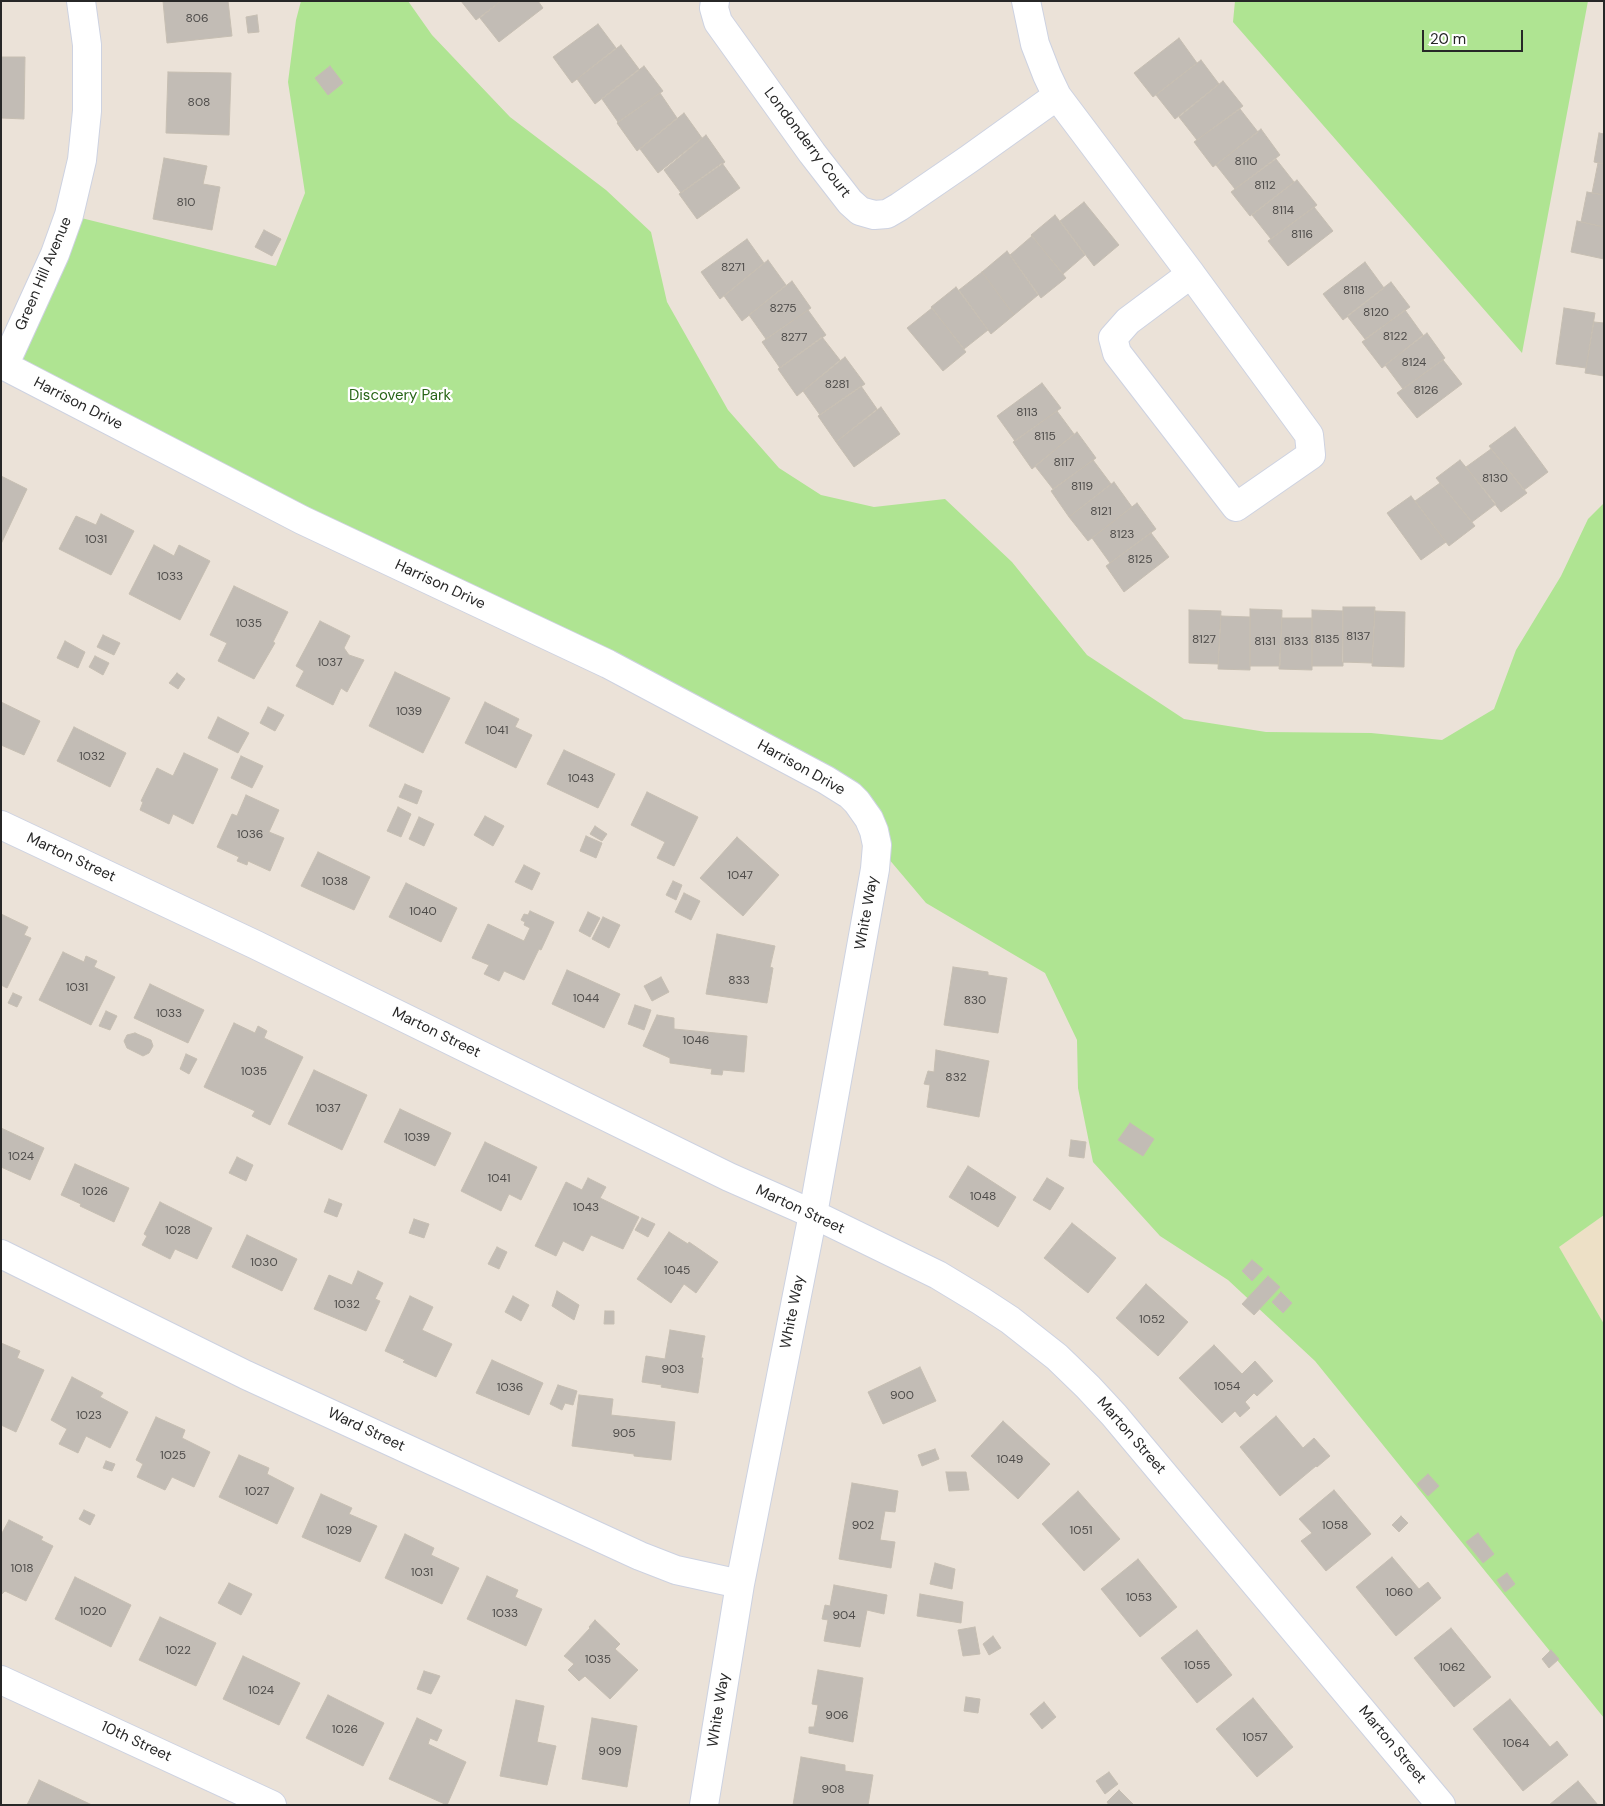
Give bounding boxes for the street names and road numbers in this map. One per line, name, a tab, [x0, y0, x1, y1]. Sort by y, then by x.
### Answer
street label: Londonderry Court	[760, 84, 854, 202]
street label: Green Hill Avenue	[12, 214, 76, 334]
street label: Harrison Drive	[30, 374, 126, 434]
street label: Harrison Drive	[392, 556, 488, 614]
street label: Harrison Drive	[754, 736, 848, 800]
street label: Marton Street	[24, 830, 118, 886]
street label: White Way	[852, 875, 882, 951]
street label: Marton Street	[389, 1004, 483, 1062]
street label: Marton Street	[753, 1182, 847, 1238]
street label: White Way	[777, 1273, 809, 1351]
street label: Marton Street	[1093, 1394, 1169, 1478]
street label: Ward Street	[325, 1404, 407, 1456]
street label: White Way	[704, 1672, 734, 1748]
street label: Marton Street	[1354, 1702, 1430, 1788]
street label: 10th Street	[98, 1718, 174, 1766]

